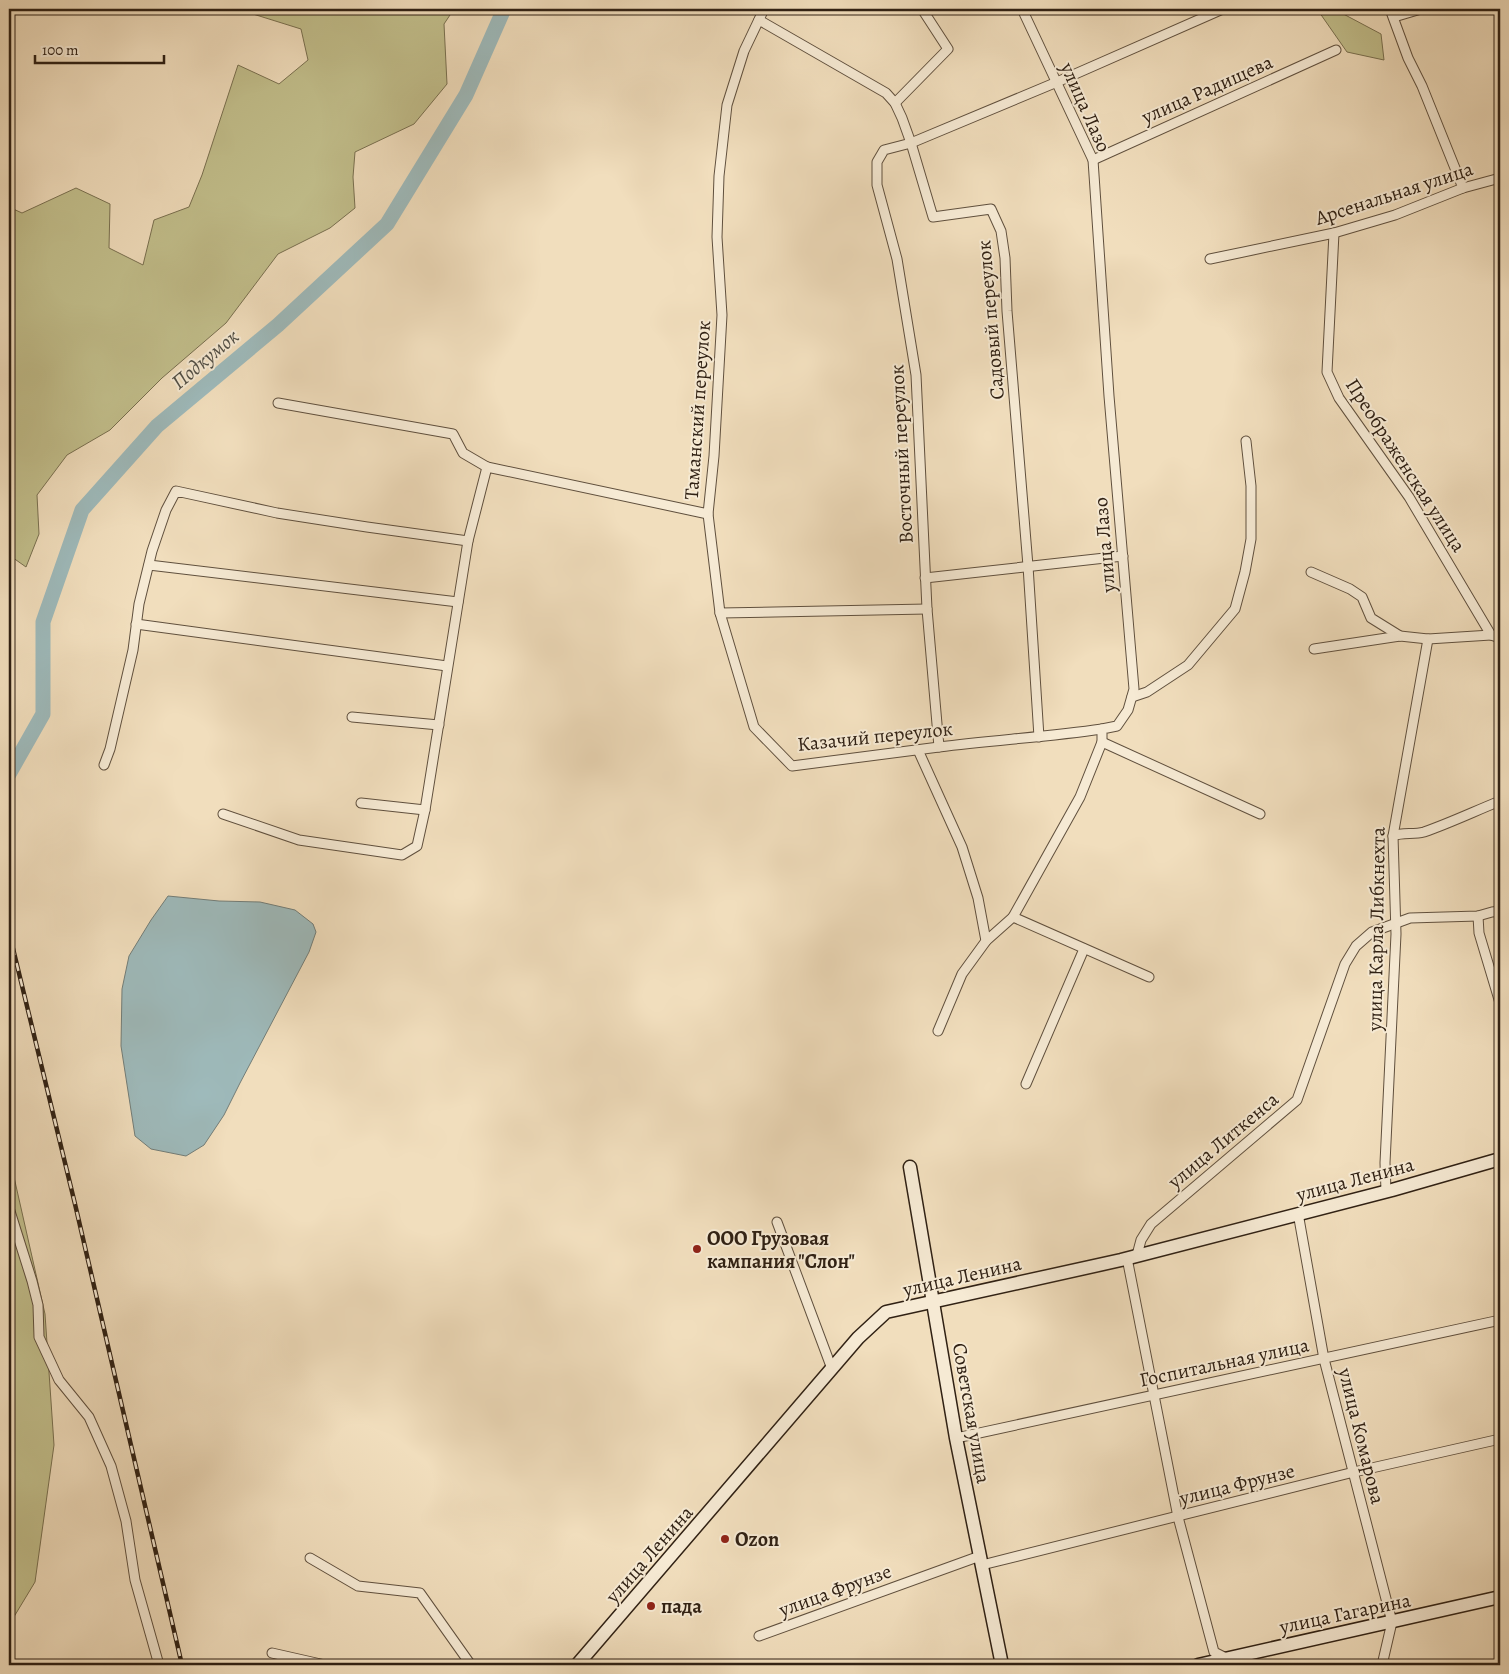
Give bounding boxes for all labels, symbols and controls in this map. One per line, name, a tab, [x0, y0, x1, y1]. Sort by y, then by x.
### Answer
scale bar	[35, 32, 164, 64]
text: 100 m	[42, 40, 79, 60]
street label: улица Радищева	[1137, 48, 1278, 131]
street label: улица Лазо	[1053, 57, 1117, 156]
street label: Арсенальная улица	[1311, 155, 1477, 232]
street label: Садовый переулок	[970, 239, 1011, 401]
street label: Таманский переулок	[678, 320, 717, 500]
water label: Подкумок	[165, 322, 245, 396]
street label: Восточный переулок	[883, 364, 920, 544]
street label: Преображенская улица	[1339, 373, 1472, 558]
street label: улица Лазо	[1087, 496, 1122, 595]
street label: Казачий переулок	[796, 715, 954, 758]
street label: улица Карла Либкнехта	[1361, 826, 1392, 1032]
street label: улица Литкенса	[1161, 1086, 1285, 1195]
street label: улица Ленина	[1292, 1151, 1418, 1208]
place label: ООО Грузовая кампания "Слон"	[707, 1225, 855, 1275]
marker: ООО Грузовая кампания "Слон"	[691, 1243, 703, 1255]
street label: улица Ленина	[899, 1250, 1025, 1303]
street label: Госпитальная улица	[1137, 1331, 1312, 1394]
street label: Советская улица	[946, 1341, 997, 1486]
street label: улица Комарова	[1331, 1364, 1392, 1508]
street label: улица Фрунзе	[1176, 1457, 1297, 1512]
street label: улица Ленина	[599, 1499, 700, 1610]
place label: Ozon	[735, 1526, 779, 1553]
marker: Ozon	[719, 1533, 731, 1545]
street label: улица Фрунзе	[774, 1558, 895, 1624]
street label: улица Гагарина	[1276, 1586, 1414, 1641]
place label: пада	[661, 1593, 702, 1620]
marker: пада	[645, 1600, 657, 1612]

